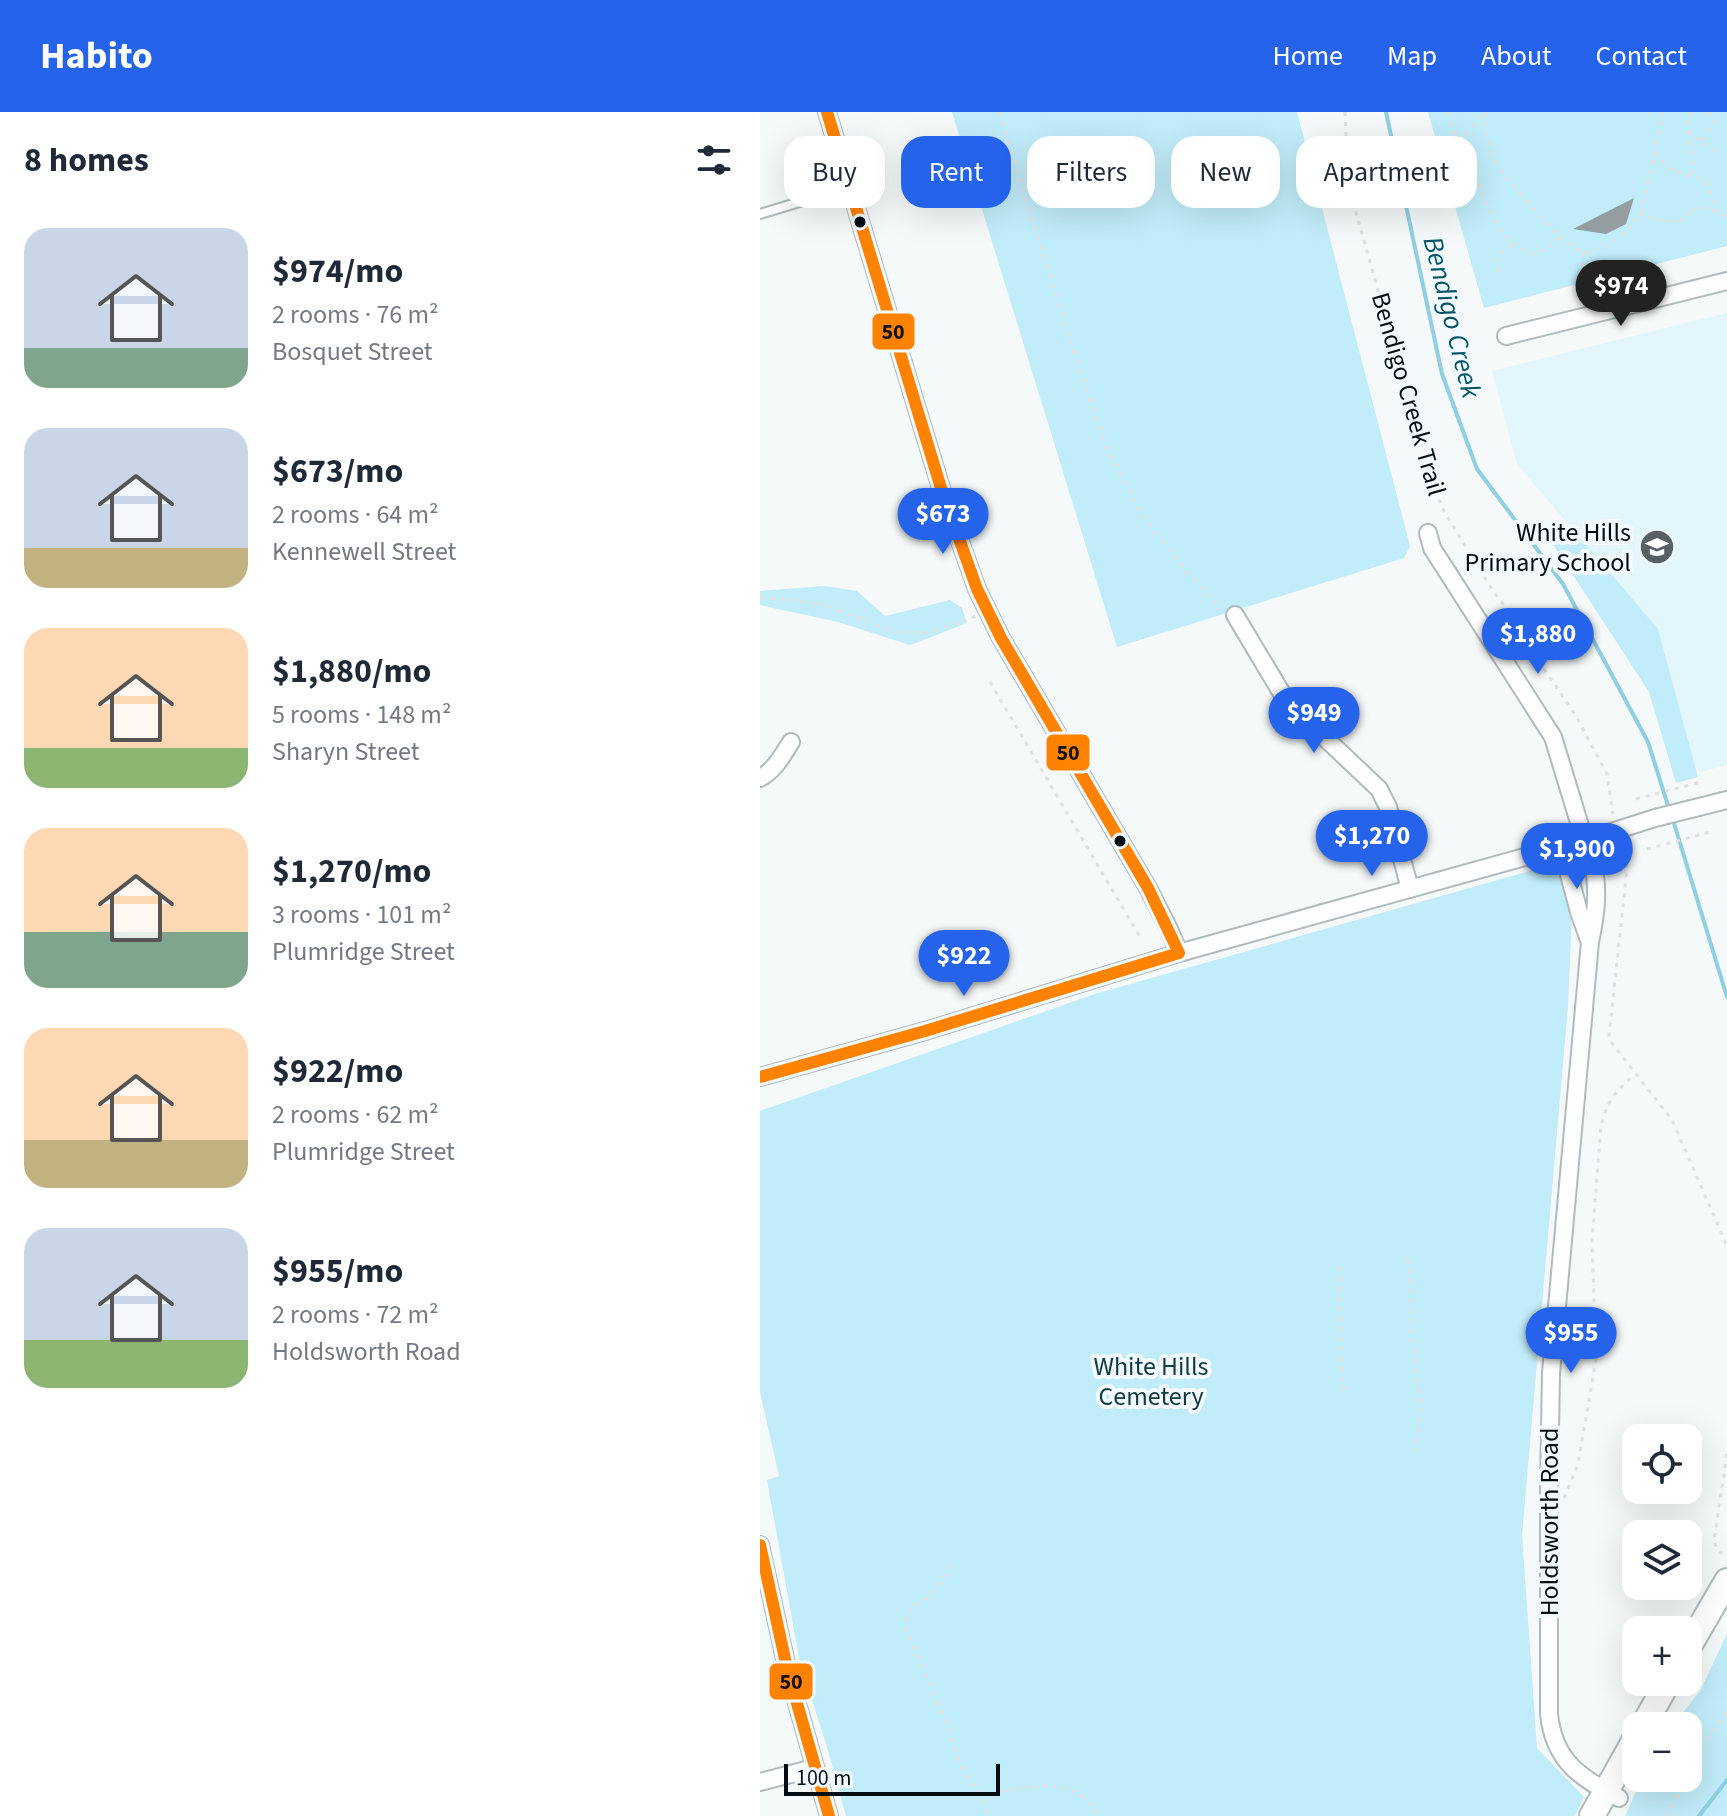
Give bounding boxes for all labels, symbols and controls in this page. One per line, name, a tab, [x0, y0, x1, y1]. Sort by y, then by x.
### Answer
text: Habito	[40, 29, 153, 83]
text: Home	[1272, 36, 1343, 76]
text: Map	[1387, 36, 1437, 76]
text: About	[1481, 36, 1552, 76]
text: Contact	[1596, 36, 1687, 76]
text: 8 homes	[24, 136, 149, 185]
chip: Buy	[784, 136, 885, 208]
chip: Rent	[901, 136, 1011, 208]
chip: Filters	[1027, 136, 1155, 208]
chip: New	[1171, 136, 1280, 208]
chip: Apartment	[1296, 136, 1477, 208]
icon: filters	[692, 138, 736, 182]
unlabelled marker	[852, 214, 868, 230]
water label: Bendigo Creek	[1413, 232, 1492, 403]
text: $974/mo	[272, 247, 403, 296]
icon: home	[88, 260, 184, 356]
pin: $974	[1574, 260, 1668, 328]
text: $974	[1594, 267, 1648, 304]
street label: Bendigo Creek Trail	[1362, 288, 1455, 500]
text: 2 rooms · 76 m²	[272, 296, 439, 333]
line badge: 50	[871, 312, 916, 351]
text: 50	[881, 316, 905, 348]
text: Bosquet Street	[272, 333, 433, 370]
text: $673/mo	[272, 447, 403, 496]
icon: home	[88, 460, 184, 556]
pin: $673	[896, 488, 990, 556]
text: $673	[916, 495, 970, 532]
text: 2 rooms · 64 m²	[272, 496, 439, 533]
place label: White Hills Primary School	[1464, 514, 1631, 581]
school or university icon: White Hills Primary School	[1638, 528, 1676, 566]
text: Kennewell Street	[272, 533, 456, 570]
pin: $1,880	[1473, 608, 1603, 676]
text: $1,880	[1500, 615, 1576, 652]
text: $1,880/mo	[272, 647, 432, 696]
icon: home	[88, 660, 184, 756]
pin: $949	[1267, 687, 1361, 755]
text: $949	[1287, 694, 1341, 731]
text: 5 rooms · 148 m²	[272, 696, 451, 733]
text: Sharyn Street	[272, 733, 420, 770]
line badge: 50	[1045, 733, 1091, 772]
text: 50	[1056, 737, 1080, 769]
pin: $1,270	[1307, 810, 1437, 878]
text: $1,270	[1334, 817, 1410, 854]
pin: $1,900	[1512, 823, 1642, 891]
text: $1,900	[1539, 830, 1615, 867]
unlabelled marker	[1112, 833, 1128, 849]
text: $1,270/mo	[272, 847, 432, 896]
icon: home	[88, 860, 184, 956]
text: 3 rooms · 101 m²	[272, 896, 451, 933]
pin: $922	[917, 930, 1011, 998]
text: Plumridge Street	[272, 933, 455, 970]
text: $922	[937, 937, 991, 974]
text: $922/mo	[272, 1047, 403, 1096]
icon: home	[88, 1060, 184, 1156]
text: 2 rooms · 62 m²	[272, 1096, 439, 1133]
text: Plumridge Street	[272, 1133, 455, 1170]
text: $955/mo	[272, 1247, 403, 1296]
icon: home	[88, 1260, 184, 1356]
text: 2 rooms · 72 m²	[272, 1296, 439, 1333]
pin: $955	[1524, 1307, 1618, 1375]
text: $955	[1544, 1314, 1598, 1351]
text: Holdsworth Road	[272, 1333, 461, 1370]
park label: White Hills Cemetery	[1093, 1348, 1209, 1415]
map controls	[1622, 1424, 1702, 1792]
button: locate	[1622, 1424, 1702, 1504]
street label: Holdsworth Road	[1531, 1428, 1568, 1616]
button: layers	[1622, 1520, 1702, 1600]
button: +	[1622, 1616, 1702, 1696]
line badge: 50	[768, 1662, 814, 1701]
text: 50	[779, 1666, 803, 1698]
button: −	[1622, 1712, 1702, 1792]
scale bar	[784, 1760, 1000, 1796]
text: 100 m	[796, 1762, 851, 1794]

